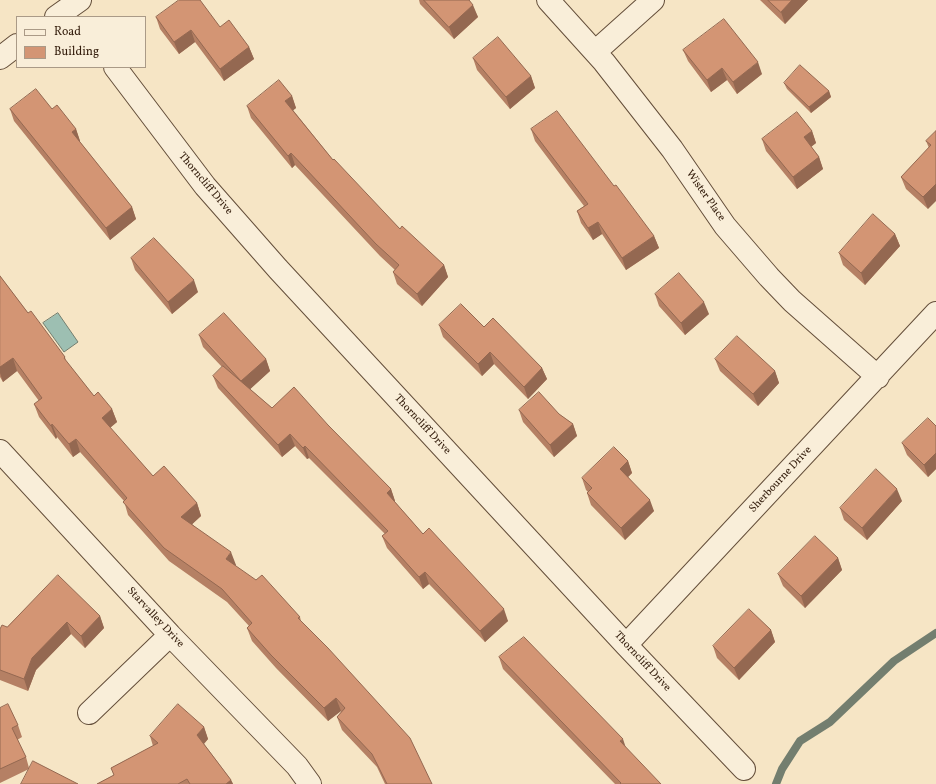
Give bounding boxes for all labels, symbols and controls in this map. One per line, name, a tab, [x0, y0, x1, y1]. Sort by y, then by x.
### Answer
legend	[16, 16, 146, 68]
text: Road	[54, 24, 81, 40]
text: Building	[54, 44, 99, 60]
street label: Thorncliff Drive	[175, 150, 235, 218]
street label: Wister Place	[682, 168, 728, 224]
street label: Thorncliff Drive	[391, 392, 453, 458]
street label: Sherbourne Drive	[747, 444, 815, 516]
street label: Starvalley Drive	[124, 585, 186, 651]
street label: Thorncliff Drive	[611, 629, 673, 695]

